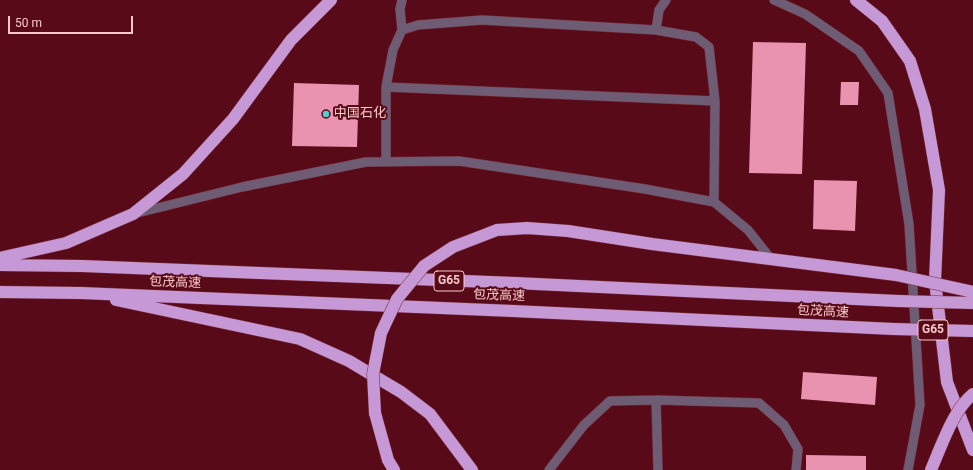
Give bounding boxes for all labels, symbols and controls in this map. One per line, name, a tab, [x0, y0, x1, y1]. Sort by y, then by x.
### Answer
scale bar	[10, 8, 135, 34]
text: 50 m	[15, 16, 42, 30]
place label: 中国石化	[334, 106, 386, 122]
marker: 中国石化	[321, 109, 331, 119]
road number: G65	[434, 271, 464, 291]
street label: 包茂高速	[149, 274, 201, 292]
street label: 包茂高速	[473, 287, 525, 305]
street label: 包茂高速	[797, 303, 849, 321]
road number: G65	[918, 320, 948, 340]

